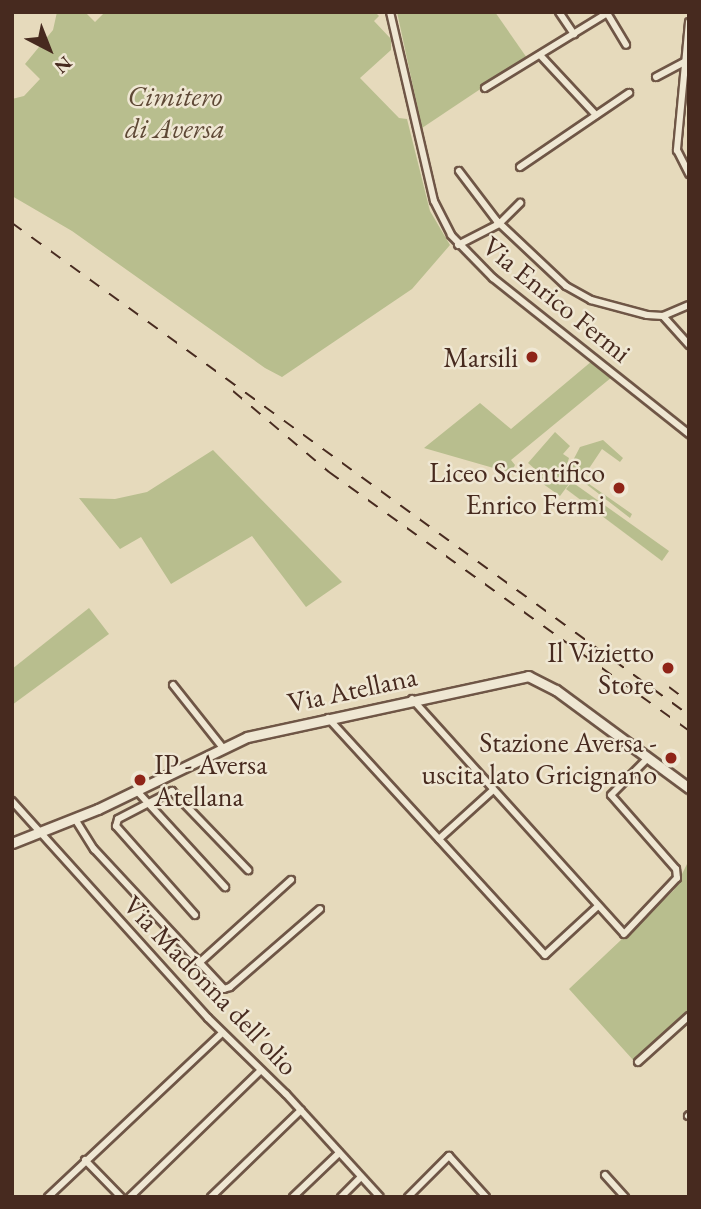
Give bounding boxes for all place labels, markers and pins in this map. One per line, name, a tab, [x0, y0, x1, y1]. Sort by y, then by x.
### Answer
place label: Marsili	[443, 340, 518, 374]
marker: Marsili	[524, 349, 540, 365]
place label: Liceo Scientifico Enrico Fermi	[429, 455, 605, 521]
marker: Liceo Scientifico Enrico Fermi	[611, 480, 627, 496]
place label: Il Vizietto Store	[547, 635, 654, 701]
marker: Il Vizietto Store	[660, 660, 676, 676]
place label: Stazione Aversa - uscita lato Gricignano	[422, 725, 657, 791]
place label: IP - Aversa Atellana	[154, 747, 267, 813]
marker: Stazione Aversa - uscita lato Gricignano	[663, 750, 679, 766]
marker: IP - Aversa Atellana	[132, 772, 148, 788]

